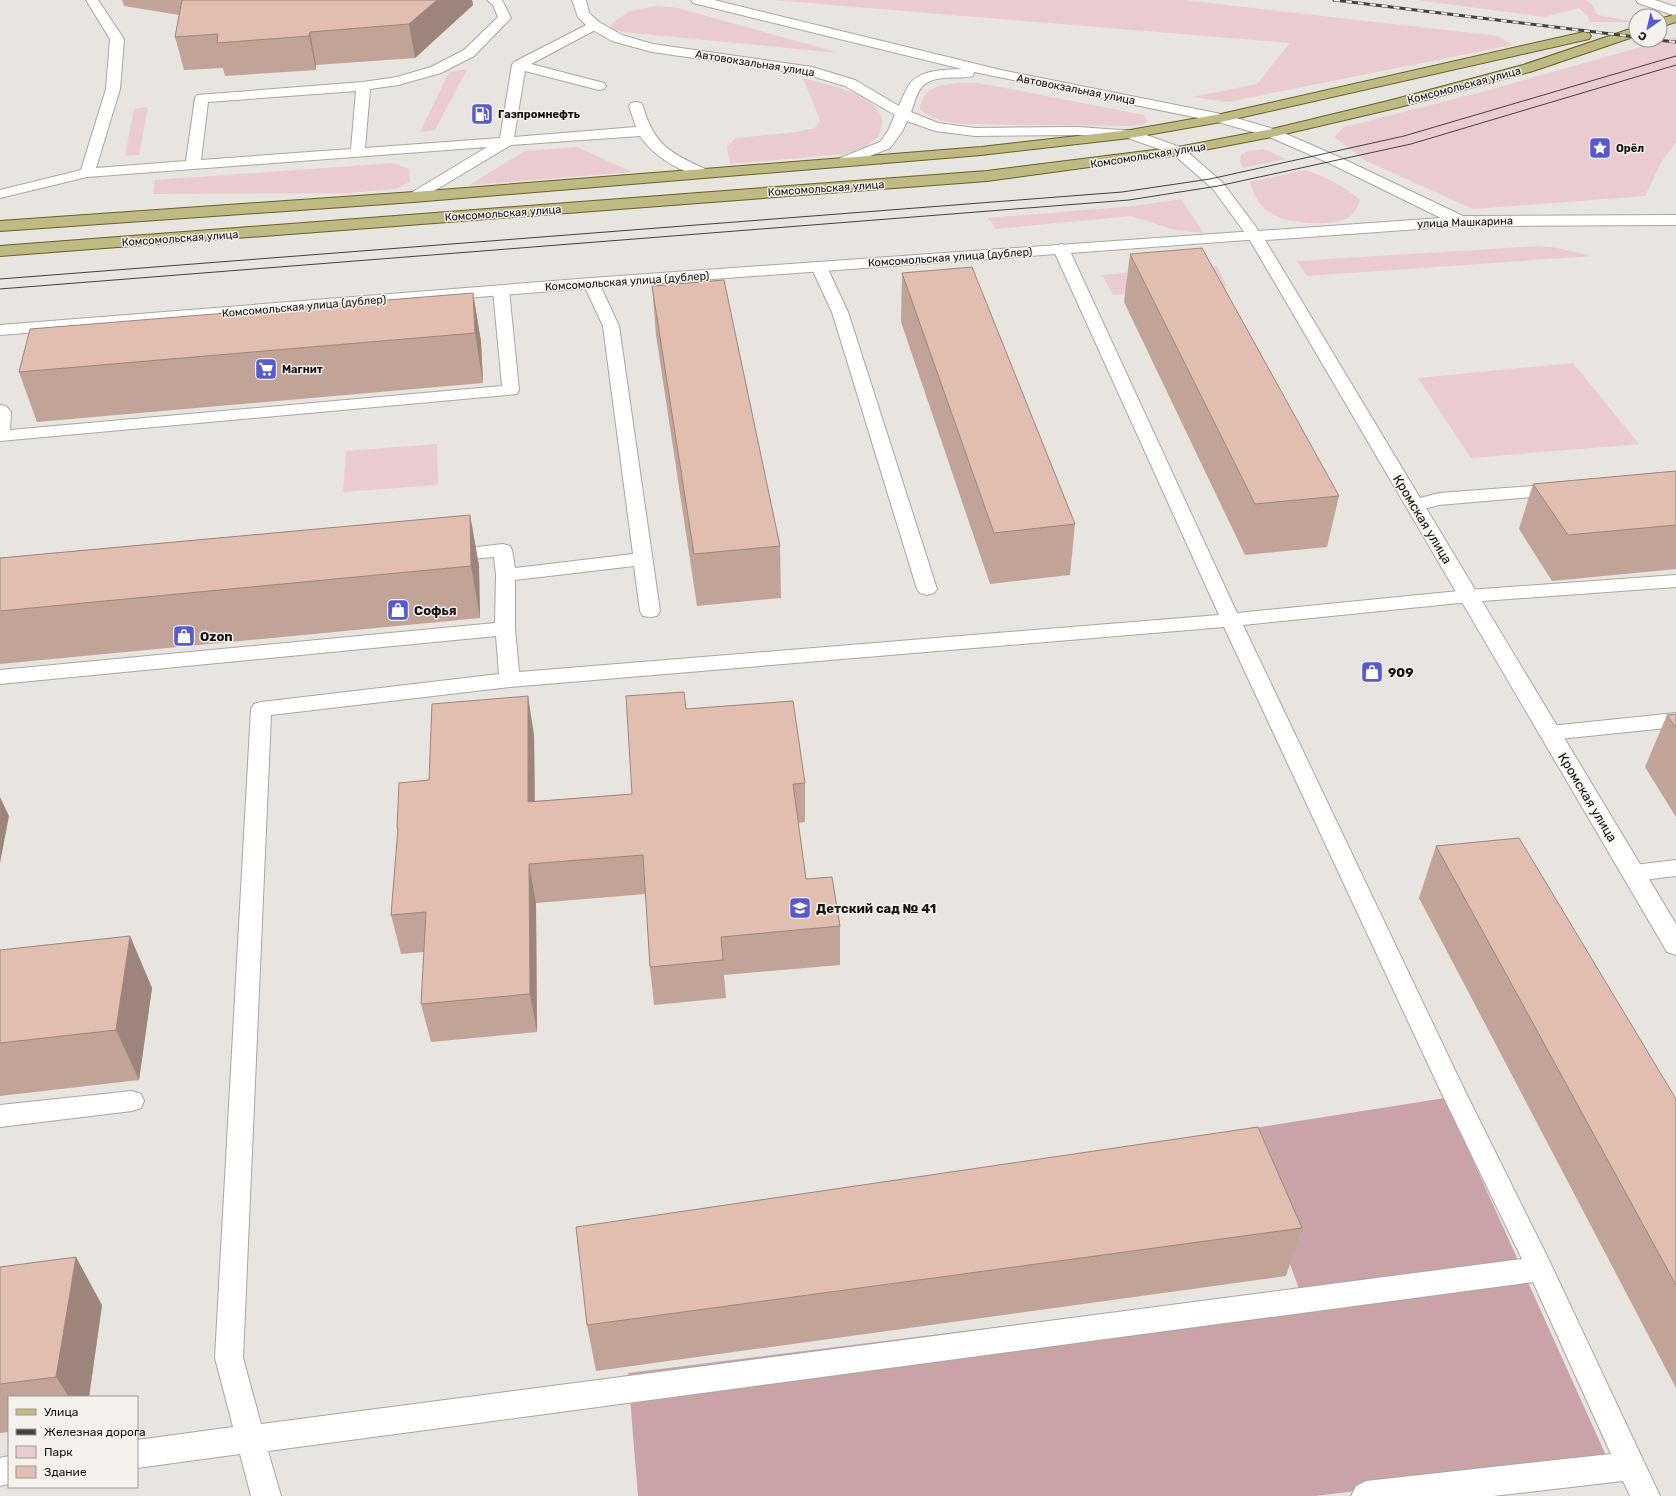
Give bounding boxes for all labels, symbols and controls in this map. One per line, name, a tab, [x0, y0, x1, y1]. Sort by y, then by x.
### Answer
north arrow	[1628, 8, 1668, 48]
text: С	[1636, 28, 1650, 43]
street label: Автовокзальная улица	[694, 48, 815, 79]
street label: Комсомольская улица	[1406, 64, 1522, 107]
street label: Автовокзальная улица	[1015, 72, 1136, 107]
fuel station icon: Газпромнефть	[469, 101, 495, 127]
place label: Газпромнефть	[498, 108, 580, 121]
place icon: Орёл	[1587, 135, 1613, 161]
street label: Комсомольская улица	[1089, 140, 1207, 171]
place label: Орёл	[1616, 142, 1644, 155]
street label: Комсомольская улица	[767, 178, 885, 199]
street label: Комсомольская улица	[444, 203, 562, 224]
street label: улица Машкарина	[1417, 214, 1513, 231]
street label: Комсомольская улица	[121, 228, 239, 249]
street label: Комсомольская улица (дублер)	[867, 245, 1033, 270]
street label: Комсомольская улица (дублер)	[544, 269, 710, 294]
street label: Комсомольская улица (дублер)	[221, 293, 387, 320]
supermarket icon: Магнит	[253, 356, 279, 382]
place label: Магнит	[282, 363, 323, 376]
street label: Кромская улица	[1390, 472, 1455, 567]
shop icon: Софья	[385, 597, 411, 623]
place label: Софья	[414, 603, 457, 618]
shop icon: Ozon	[171, 623, 197, 649]
place label: Ozon	[200, 629, 233, 644]
shop icon: 909	[1359, 659, 1385, 685]
place label: 909	[1388, 665, 1414, 680]
street label: Кромская улица	[1555, 750, 1620, 845]
school or university icon: Детский сад № 41	[787, 895, 813, 921]
place label: Детский сад № 41	[816, 901, 936, 916]
legend	[8, 1396, 138, 1488]
text: Улица	[44, 1405, 78, 1419]
text: Железная дорога	[44, 1425, 146, 1439]
text: Парк	[44, 1445, 73, 1459]
text: Здание	[44, 1465, 87, 1479]

